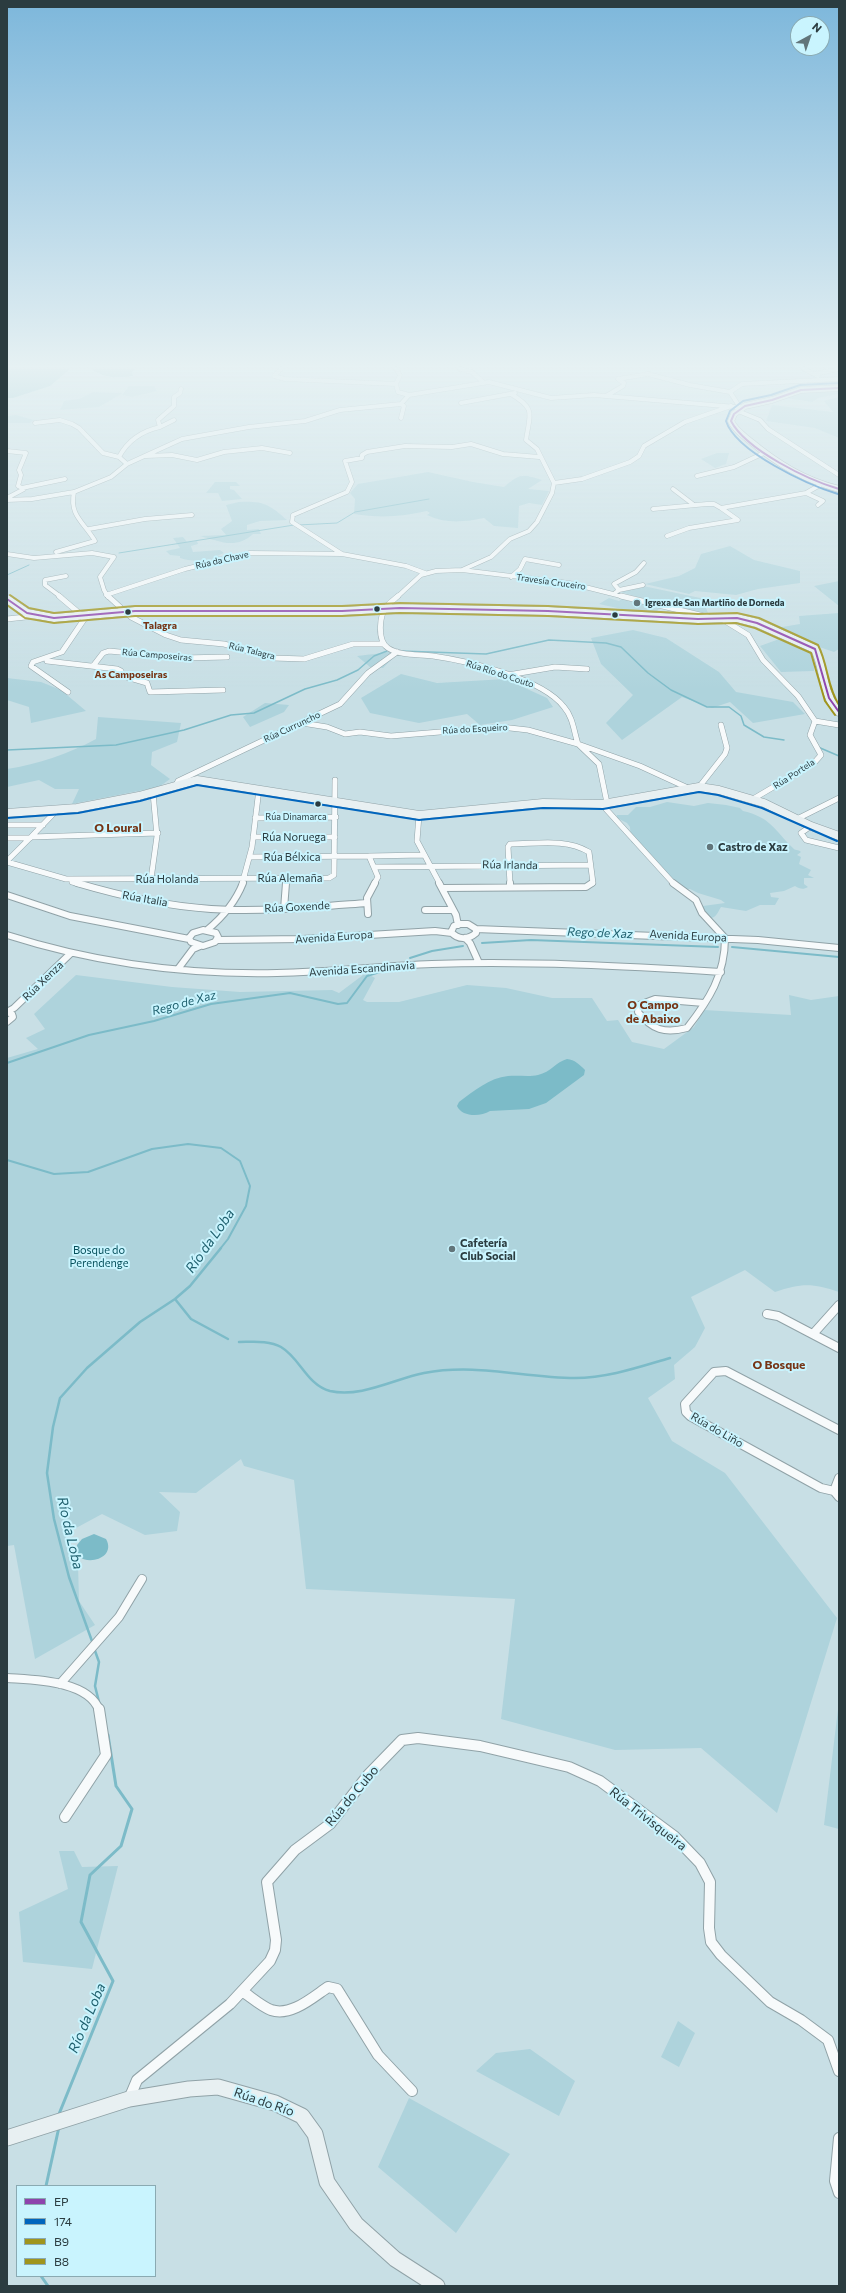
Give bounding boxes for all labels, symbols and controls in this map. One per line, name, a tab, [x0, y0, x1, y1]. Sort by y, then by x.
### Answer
north arrow	[790, 16, 830, 56]
text: N	[810, 20, 825, 35]
street label: Rúa da Chave	[194, 549, 250, 571]
street label: Travesía Cruceiro	[515, 572, 587, 592]
marker: Igrexa de San Martiño de Dorneda	[632, 598, 642, 608]
place label: Igrexa de San Martiño de Dorneda	[645, 598, 784, 608]
unlabelled marker	[372, 604, 382, 614]
unlabelled marker	[123, 607, 133, 617]
unlabelled marker	[610, 610, 620, 620]
district label: Talagra	[143, 620, 177, 632]
street label: Rúa Talagra	[228, 640, 276, 662]
street label: Rúa Camposeiras	[122, 647, 192, 663]
street label: Rúa Río do Couto	[465, 658, 535, 690]
district label: As Camposeiras	[94, 669, 168, 681]
street label: Rúa Curruncho	[262, 709, 322, 745]
street label: Rúa do Esqueiro	[442, 722, 508, 736]
street label: Rúa Portela	[771, 757, 817, 791]
unlabelled marker	[313, 799, 323, 809]
street label: Rúa Dinamarca	[265, 812, 327, 822]
district label: O Loural	[94, 821, 142, 835]
street label: Rúa Noruega	[262, 830, 326, 844]
place label: Castro de Xaz	[718, 840, 788, 854]
marker: Castro de Xaz	[705, 842, 715, 852]
street label: Rúa Bélxica	[264, 850, 320, 864]
street label: Rúa Irlanda	[482, 858, 538, 872]
street label: Rúa Alemaña	[258, 871, 322, 885]
street label: Rúa Holanda	[135, 872, 199, 886]
street label: Rúa Italia	[121, 889, 169, 909]
street label: Rúa Goxende	[264, 899, 330, 915]
water label: Rego de Xaz	[567, 925, 633, 941]
street label: Avenida Europa	[649, 927, 727, 945]
street label: Avenida Europa	[295, 928, 373, 946]
street label: Rúa Xenza	[20, 958, 66, 1004]
street label: Avenida Escandinavia	[309, 959, 415, 979]
water label: Rego de Xaz	[150, 988, 218, 1018]
district label: O Campo de Abaixo	[626, 998, 680, 1026]
water label: Río da Loba	[182, 1206, 238, 1276]
place label: Cafetería Club Social	[460, 1236, 516, 1262]
park label: Bosque do Perendenge	[70, 1243, 128, 1269]
marker: Cafetería Club Social	[447, 1244, 457, 1254]
district label: O Bosque	[753, 1358, 805, 1372]
street label: Rúa do Liño	[688, 1410, 746, 1450]
water label: Río da Loba	[53, 1495, 87, 1571]
street label: Rúa do Cubo	[322, 1762, 382, 1830]
street label: Rúa Trivisqueira	[606, 1784, 690, 1854]
water label: Río da Loba	[65, 1981, 109, 2055]
street label: Rúa do Río	[232, 2084, 296, 2120]
legend	[16, 2185, 156, 2277]
text: EP	[54, 2194, 69, 2208]
text: 174	[54, 2214, 72, 2228]
text: B9	[54, 2234, 69, 2248]
text: B8	[54, 2254, 69, 2268]

